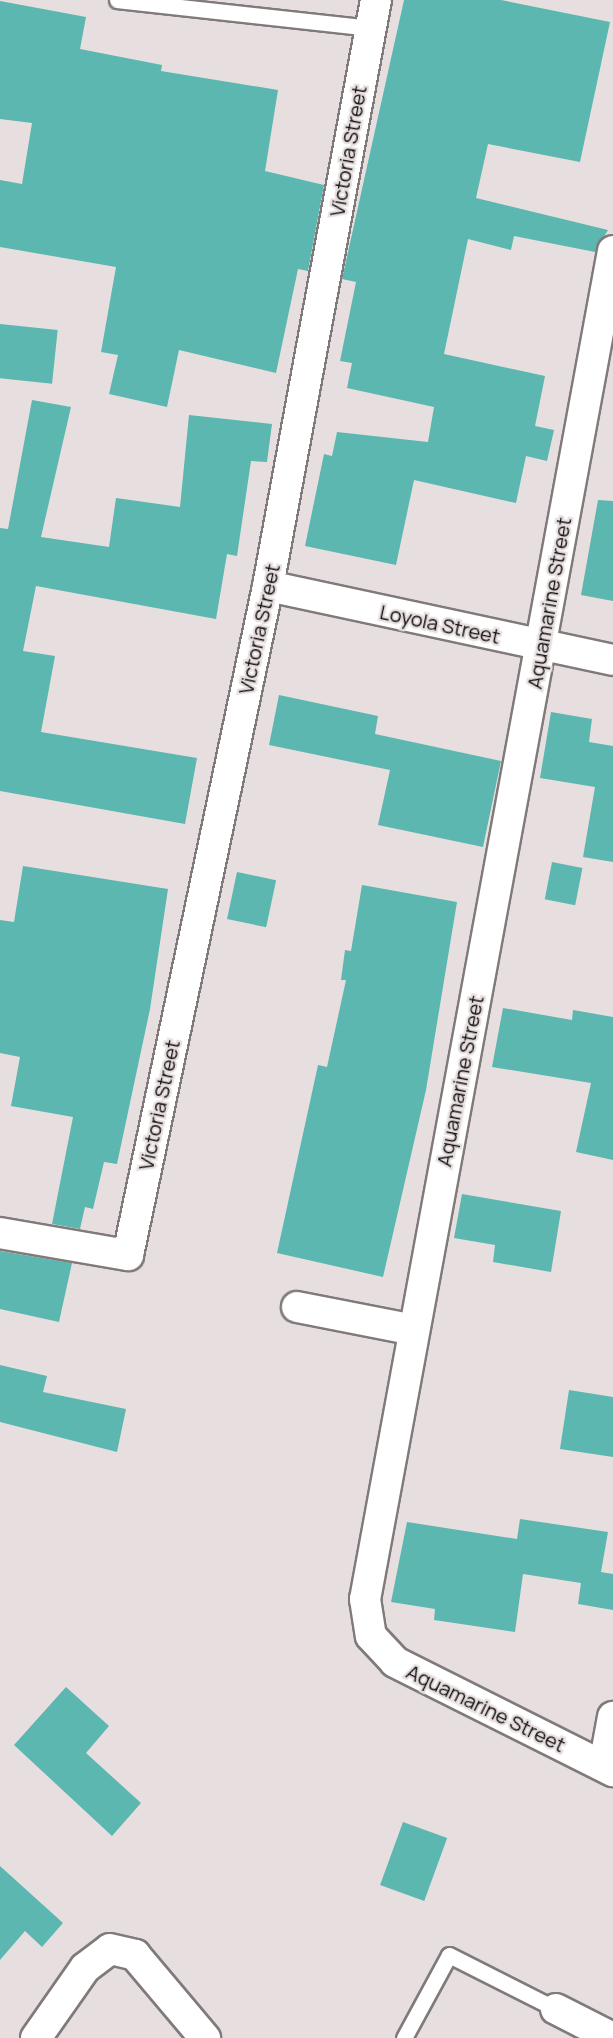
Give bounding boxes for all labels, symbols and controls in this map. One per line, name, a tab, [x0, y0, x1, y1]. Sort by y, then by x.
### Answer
street label: Victoria Street	[325, 84, 371, 218]
street label: Aquamarine Street	[522, 515, 576, 691]
street label: Victoria Street	[233, 562, 285, 696]
street label: Loyola Street	[378, 600, 502, 648]
street label: Aquamarine Street	[432, 993, 488, 1169]
street label: Victoria Street	[133, 1038, 185, 1172]
street label: Aquamarine Street	[403, 1659, 569, 1757]

